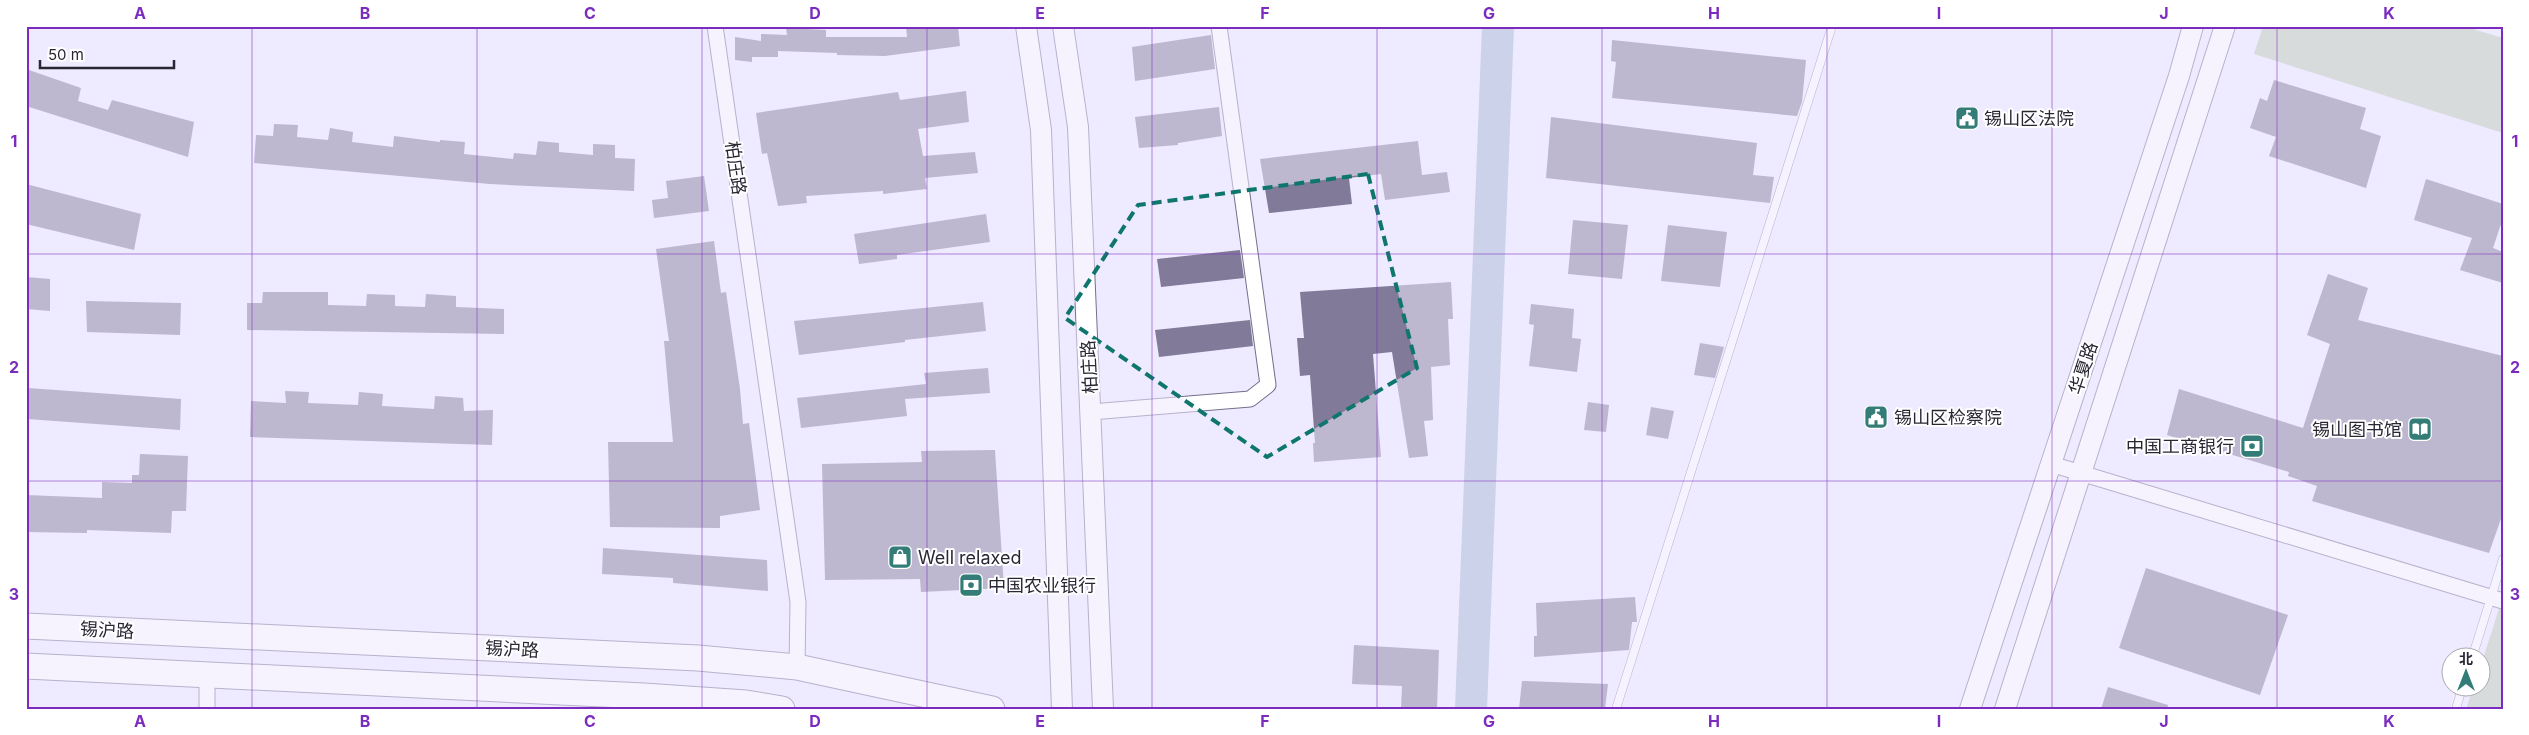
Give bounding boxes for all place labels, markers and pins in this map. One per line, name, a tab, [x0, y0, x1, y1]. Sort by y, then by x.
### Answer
public building icon: 锡山区法院	[1954, 105, 1980, 131]
place label: 锡山区法院	[1984, 108, 2074, 129]
public building icon: 锡山区检察院	[1863, 404, 1889, 430]
place label: 锡山区检察院	[1894, 407, 2002, 428]
library icon: 锡山图书馆	[2407, 416, 2433, 442]
place label: 锡山图书馆	[2312, 419, 2402, 440]
bank icon: 中国工商银行	[2239, 433, 2265, 459]
place label: 中国工商银行	[2126, 436, 2234, 457]
shop icon: Well relaxed	[887, 544, 913, 570]
place label: Well relaxed	[918, 547, 1021, 568]
bank icon: 中国农业银行	[958, 572, 984, 598]
place label: 中国农业银行	[988, 575, 1096, 596]

